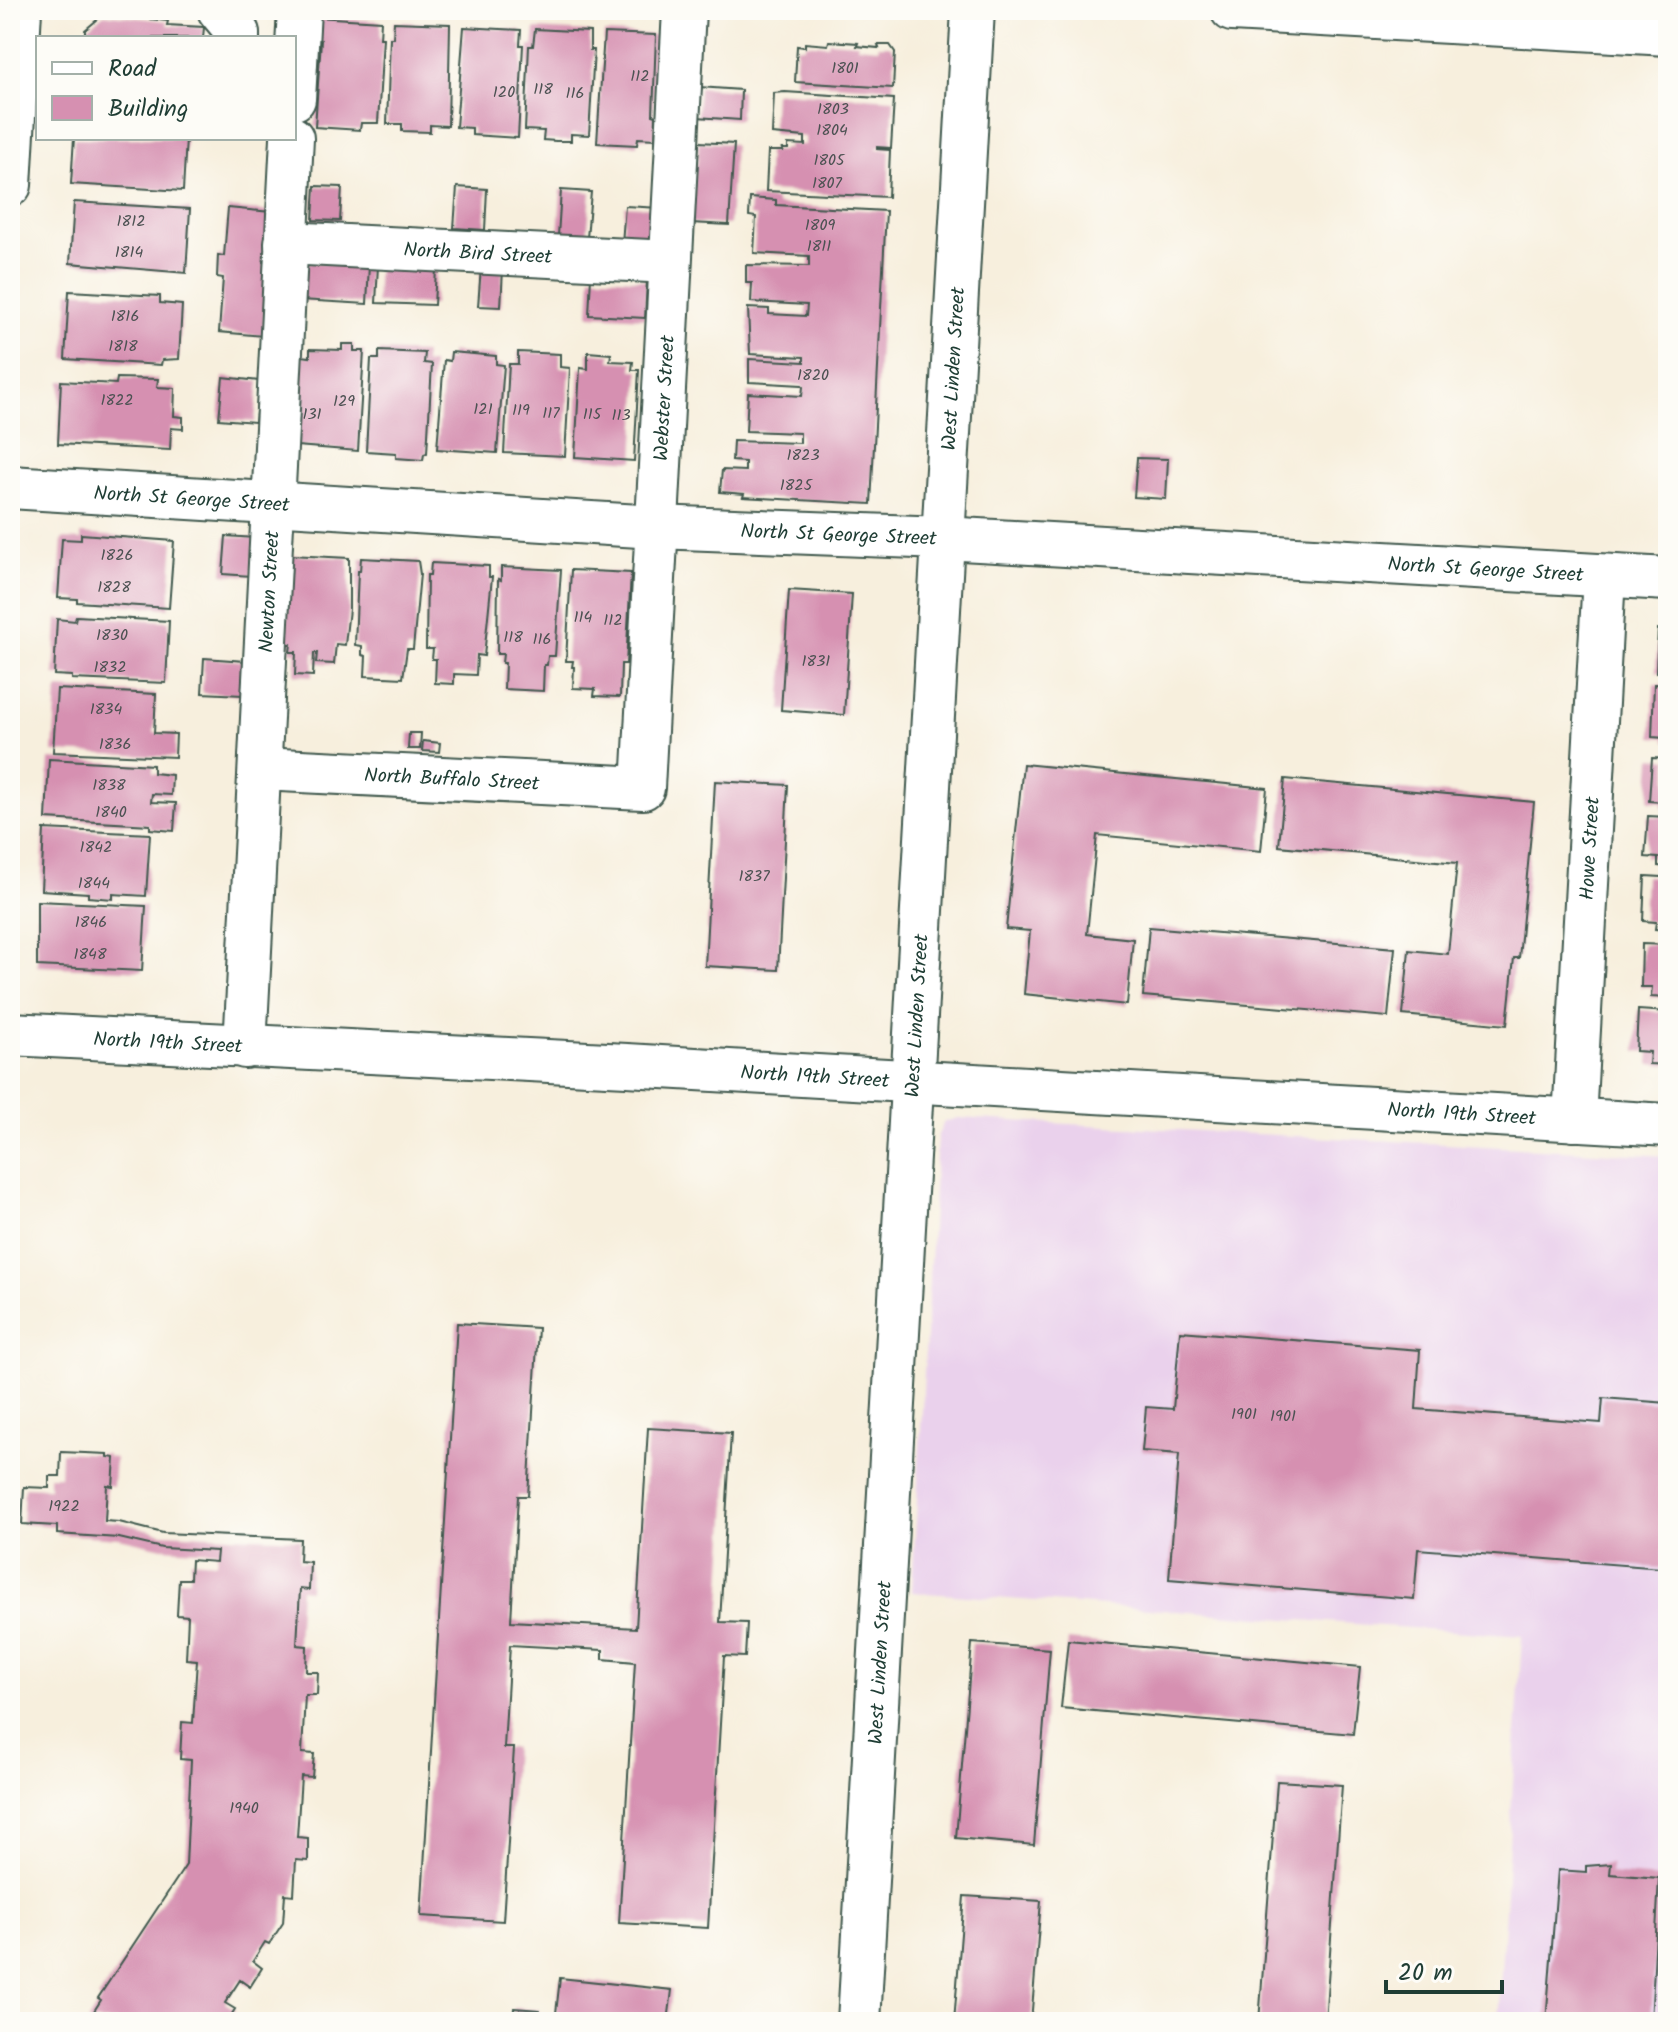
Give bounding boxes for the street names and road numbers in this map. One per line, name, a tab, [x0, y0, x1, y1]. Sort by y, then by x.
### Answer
street label: North Bird Street	[403, 235, 553, 274]
street label: West Linden Street	[934, 286, 975, 451]
street label: Webster Street	[646, 334, 685, 462]
street label: North St George Street	[93, 478, 291, 522]
street label: North St George Street	[740, 516, 938, 556]
street label: Newton Street	[251, 530, 290, 654]
street label: North St George Street	[1387, 549, 1585, 592]
street label: North Buffalo Street	[363, 760, 540, 801]
street label: Howe Street	[1572, 796, 1610, 901]
street label: West Linden Street	[897, 933, 939, 1098]
street label: North 19th Street	[92, 1024, 243, 1064]
street label: North 19th Street	[739, 1058, 890, 1098]
street label: North 19th Street	[1386, 1095, 1537, 1135]
street label: West Linden Street	[861, 1580, 902, 1745]

